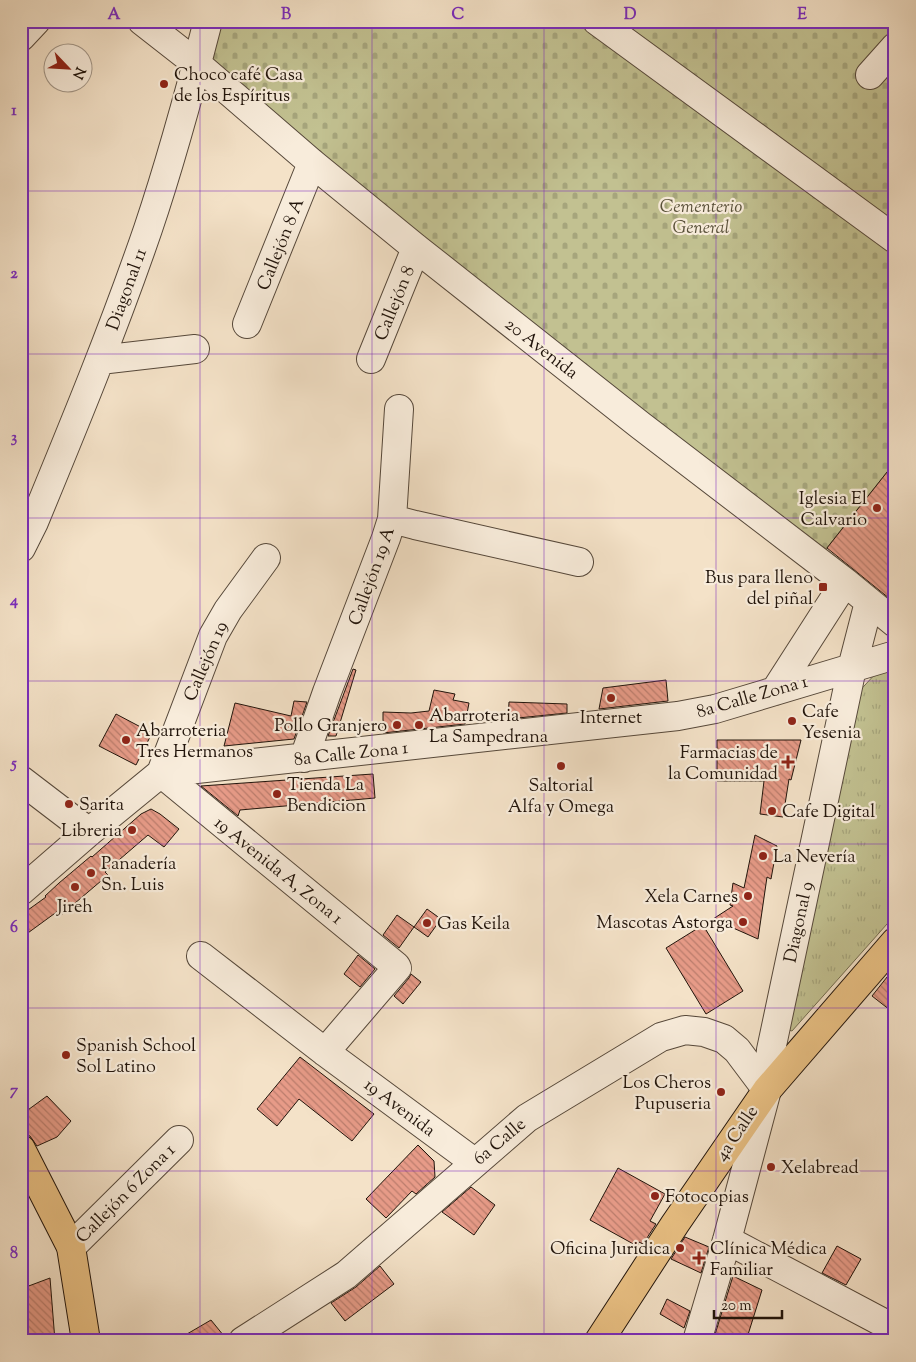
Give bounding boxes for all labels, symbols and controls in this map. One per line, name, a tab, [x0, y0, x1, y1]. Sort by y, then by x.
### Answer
text: A	[108, 4, 121, 27]
text: B	[281, 4, 291, 27]
text: C	[452, 4, 465, 27]
text: D	[624, 4, 637, 27]
text: E	[797, 4, 807, 27]
north arrow	[42, 42, 92, 92]
text: N	[67, 63, 89, 82]
place label: Choco café Casa de los Espíritus	[174, 63, 303, 110]
marker: Choco café Casa de los Espíritus	[158, 78, 170, 90]
text: 1	[11, 100, 17, 123]
street label: Callejón 8 A	[252, 194, 312, 295]
park label: Cementerio General	[660, 195, 742, 242]
street label: Diagonal 11	[101, 245, 155, 335]
street label: Callejón 8	[369, 262, 423, 345]
text: 2	[10, 263, 18, 286]
street label: 20 Avenida	[499, 313, 583, 387]
text: 3	[11, 427, 18, 450]
place label: Iglesia El Calvario	[799, 487, 867, 534]
marker: Iglesia El Calvario	[871, 502, 883, 514]
street label: Callejón 19 A	[343, 523, 403, 630]
place label: Bus para lleno del piñal	[705, 566, 813, 613]
marker: Bus para lleno del piñal	[817, 581, 829, 593]
text: 4	[9, 590, 18, 613]
street label: Callejón 19	[178, 617, 235, 706]
street label: 8a Calle Zona 1	[694, 670, 811, 726]
marker: Internet	[605, 692, 617, 704]
place label: Cafe Yesenia	[802, 700, 861, 747]
place label: Abarroteria La Sampedrana	[429, 704, 548, 751]
place label: Internet	[580, 706, 642, 732]
place label: Pollo Granjero	[274, 714, 387, 740]
marker: Cafe Yesenia	[786, 715, 798, 727]
place label: Abarroteria Tres Hermanos	[136, 719, 253, 766]
marker: Pollo Granjero	[391, 719, 403, 731]
marker: Abarroteria La Sampedrana	[413, 719, 425, 731]
marker: Abarroteria Tres Hermanos	[120, 734, 132, 746]
street label: 8a Calle Zona 1	[293, 736, 410, 774]
place label: Farmacias de la Comunidad	[668, 741, 778, 788]
text: 5	[9, 753, 17, 776]
marker: Farmacias de la Comunidad	[782, 756, 794, 768]
marker: Saltorial Alfa y Omega	[555, 760, 567, 772]
place label: Tienda La Bendicion	[287, 773, 366, 820]
place label: Saltorial Alfa y Omega	[508, 774, 614, 821]
marker: Tienda La Bendicion	[271, 788, 283, 800]
place label: Sarita	[79, 793, 124, 819]
marker: Sarita	[63, 798, 75, 810]
place label: Cafe Digital	[782, 800, 875, 826]
marker: Cafe Digital	[766, 805, 778, 817]
street label: 19 Avenida A, Zona 1	[208, 811, 348, 932]
place label: Libreria	[61, 819, 122, 845]
marker: Libreria	[126, 824, 138, 836]
place label: La Nevería	[773, 845, 856, 871]
marker: La Nevería	[757, 850, 769, 862]
place label: Panadería Sn. Luis	[101, 852, 176, 899]
marker: Panadería Sn. Luis	[85, 867, 97, 879]
street label: Diagonal 9	[779, 879, 821, 965]
marker: Jireh	[69, 881, 81, 893]
place label: Xela Carnes	[645, 885, 738, 911]
marker: Xela Carnes	[742, 890, 754, 902]
place label: Jireh	[56, 895, 93, 921]
place label: Mascotas Astorga	[596, 911, 733, 937]
place label: Gas Keila	[437, 912, 510, 938]
marker: Mascotas Astorga	[737, 916, 749, 928]
text: 6	[10, 917, 18, 940]
marker: Gas Keila	[421, 917, 433, 929]
place label: Spanish School Sol Latino	[76, 1034, 196, 1081]
marker: Spanish School Sol Latino	[60, 1049, 72, 1061]
place label: Los Cheros Pupuseria	[622, 1071, 711, 1118]
street label: 19 Avenida	[358, 1073, 440, 1144]
text: 7	[10, 1080, 19, 1103]
marker: Los Cheros Pupuseria	[715, 1086, 727, 1098]
street label: 4a Calle	[710, 1101, 766, 1167]
street label: 6a Calle	[468, 1113, 532, 1172]
street label: Callejón 6 Zona 1	[71, 1139, 182, 1250]
place label: Xelabread	[781, 1156, 859, 1182]
marker: Xelabread	[765, 1161, 777, 1173]
place label: Fotocopias	[665, 1185, 749, 1211]
marker: Fotocopias	[649, 1190, 661, 1202]
place label: Oficina Juridica	[550, 1237, 670, 1263]
place label: Clínica Médica Familiar	[710, 1237, 827, 1284]
marker: Oficina Juridica	[674, 1242, 686, 1254]
text: 8	[10, 1243, 18, 1266]
marker: Clínica Médica Familiar	[692, 1251, 706, 1265]
scale bar	[714, 1287, 781, 1319]
text: 20 m	[721, 1296, 752, 1317]

